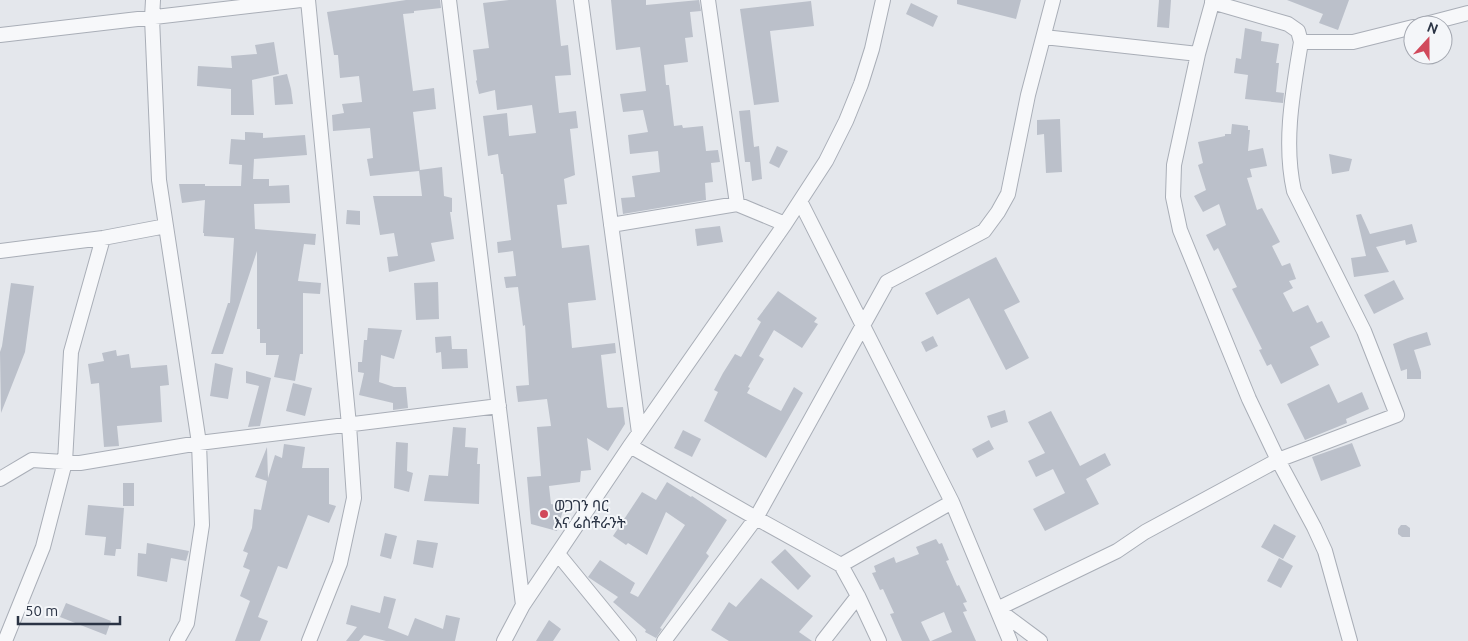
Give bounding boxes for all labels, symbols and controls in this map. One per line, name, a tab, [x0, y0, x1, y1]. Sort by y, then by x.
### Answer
north arrow	[1403, 15, 1453, 65]
text: N	[1425, 19, 1440, 37]
place label: ወጋገን ባር እና ሬስቶራንት	[554, 497, 626, 531]
marker: ወጋገን ባር እና ሬስቶራንት	[538, 508, 550, 520]
scale bar	[18, 594, 120, 626]
text: 50 m	[25, 602, 58, 619]

